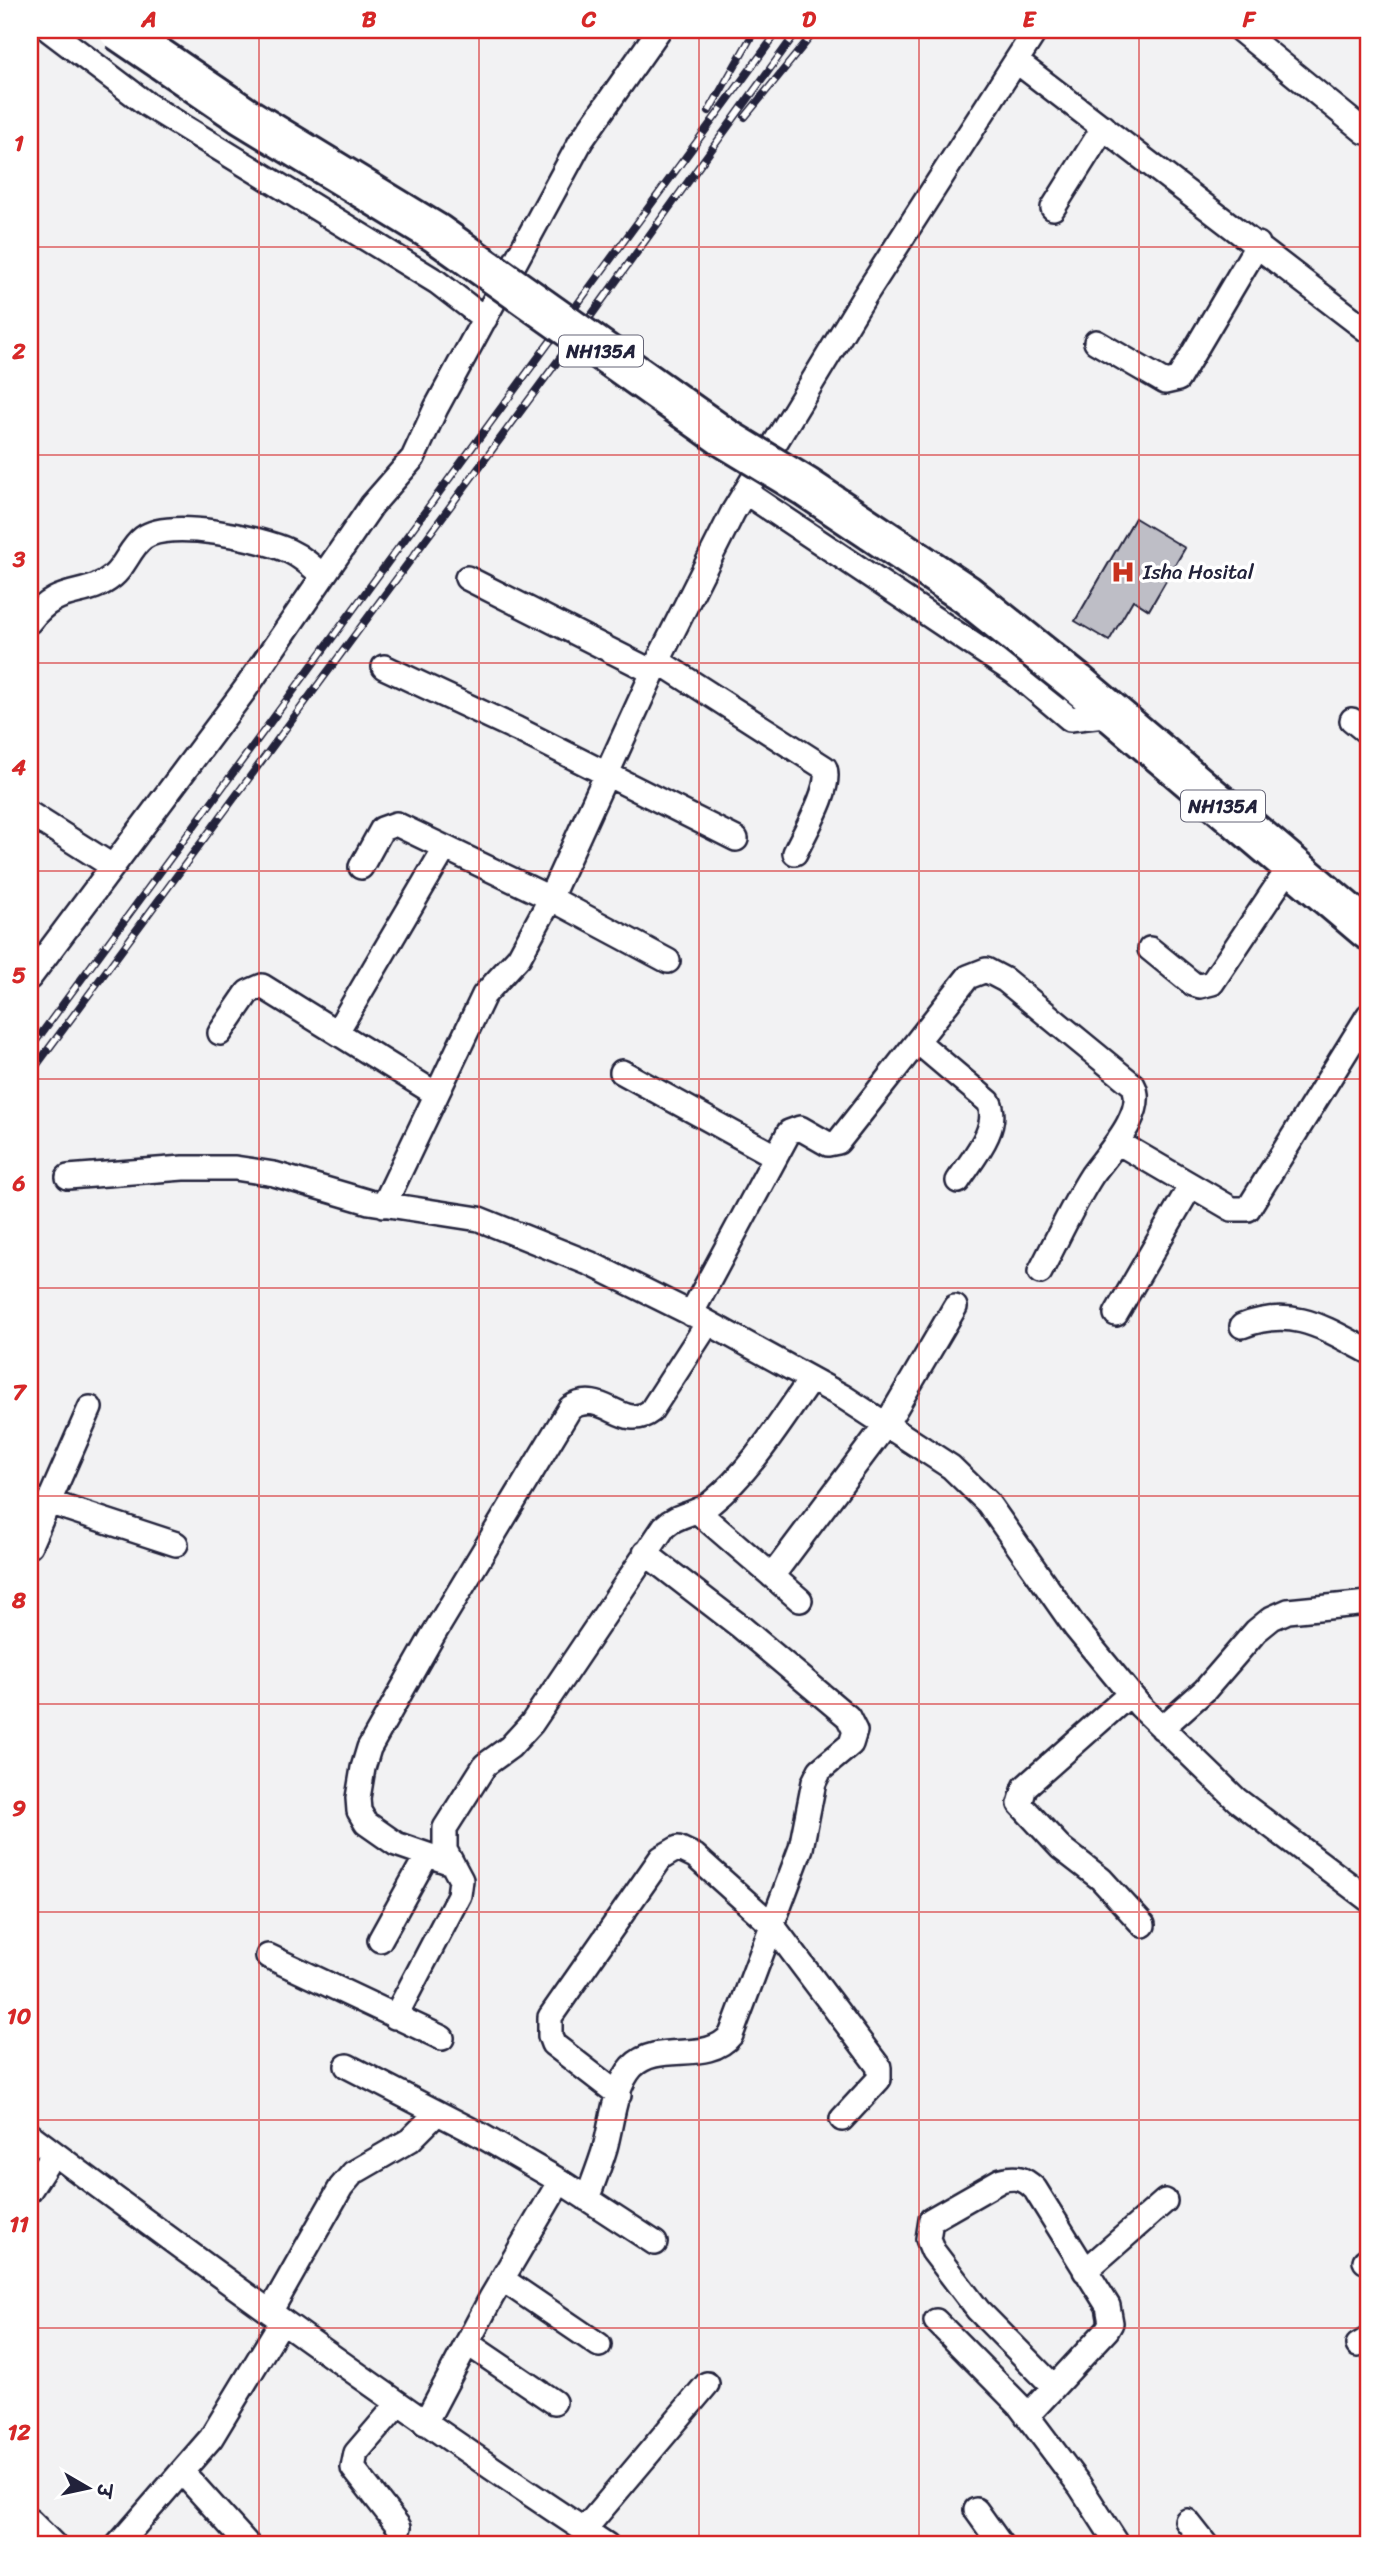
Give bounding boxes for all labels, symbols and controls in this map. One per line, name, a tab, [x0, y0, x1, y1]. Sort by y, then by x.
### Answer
text: A	[140, 0, 157, 40]
text: B	[362, 0, 377, 40]
text: C	[581, 0, 597, 40]
text: D	[802, 0, 817, 40]
text: E	[1023, 0, 1038, 40]
text: F	[1242, 0, 1257, 40]
text: 1	[14, 123, 24, 164]
text: 2	[11, 331, 26, 372]
road number: NH135A	[559, 336, 643, 366]
text: 3	[12, 539, 26, 580]
place label: Isha Hosital	[1142, 553, 1255, 591]
hospital icon: Isha Hosital	[1109, 558, 1137, 586]
text: 4	[11, 747, 27, 788]
road number: NH135A	[1181, 790, 1265, 821]
text: 5	[12, 955, 26, 996]
text: 6	[11, 1163, 26, 1204]
text: 7	[12, 1372, 27, 1413]
text: 8	[11, 1580, 26, 1621]
text: 9	[12, 1788, 26, 1829]
text: 10	[7, 1996, 32, 2037]
text: 11	[9, 2204, 29, 2245]
text: 12	[7, 2412, 31, 2453]
north arrow	[52, 2452, 122, 2522]
text: उ	[87, 2480, 122, 2502]

